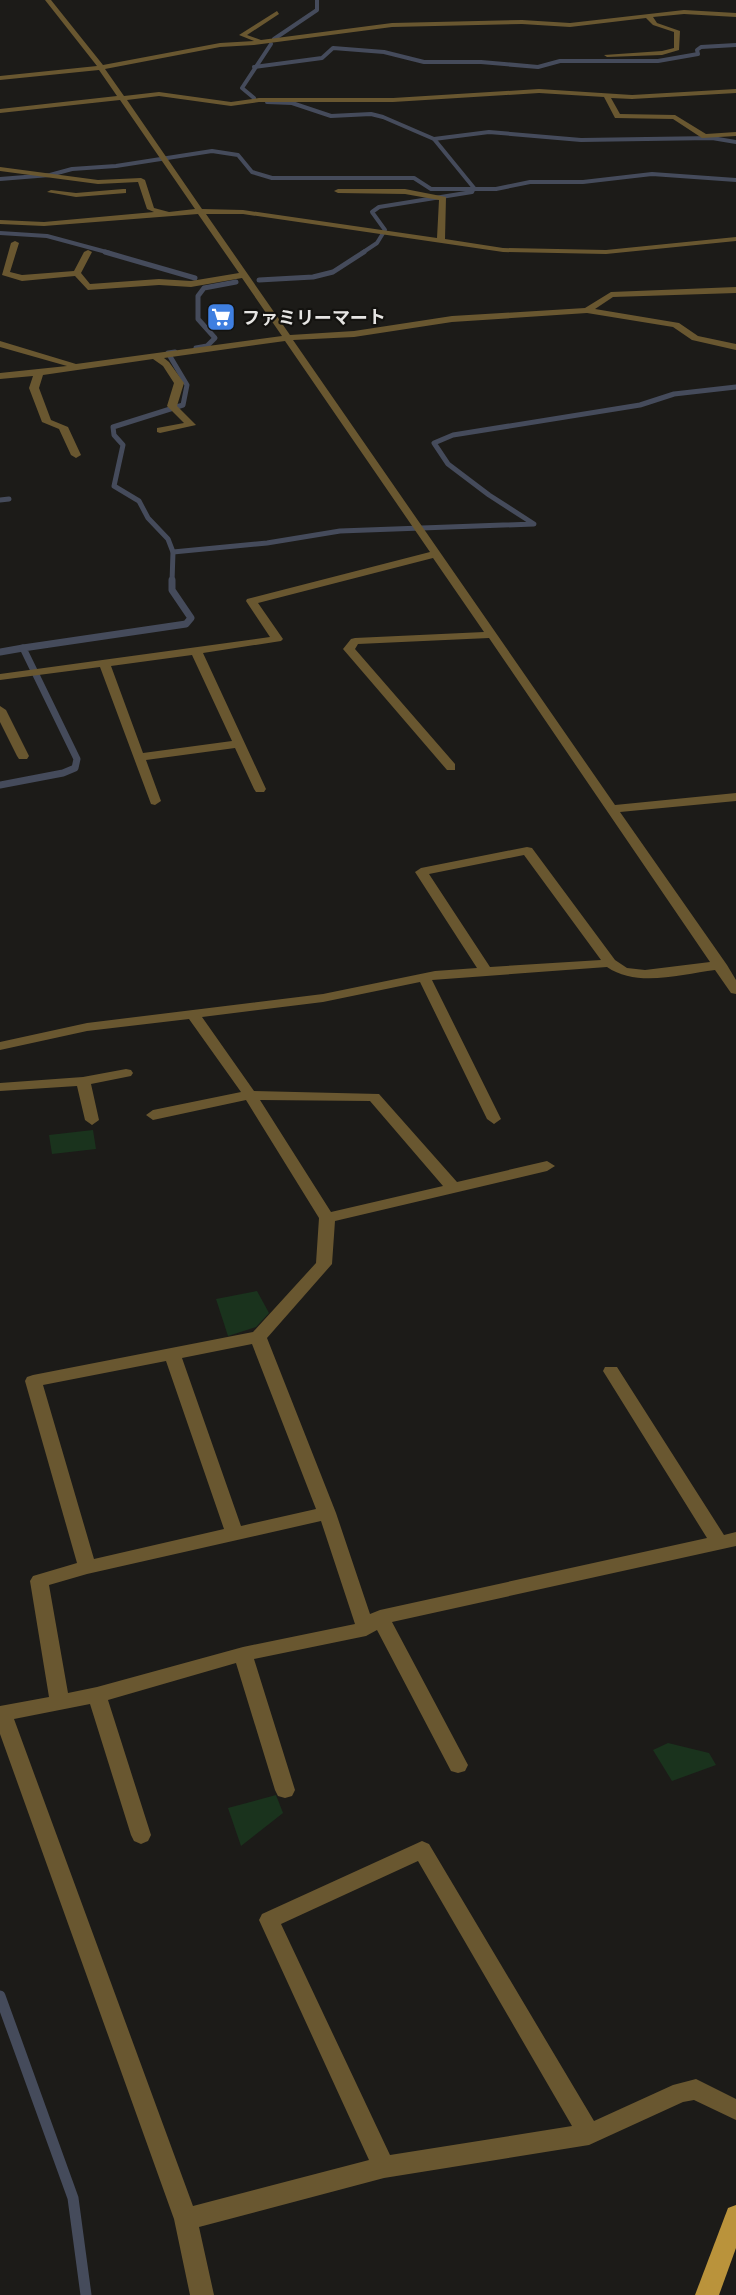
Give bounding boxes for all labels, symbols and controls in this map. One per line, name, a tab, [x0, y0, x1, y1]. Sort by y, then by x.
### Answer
supermarket icon: ファミリーマート	[205, 301, 237, 333]
place label: ファミリーマート	[242, 305, 386, 329]

